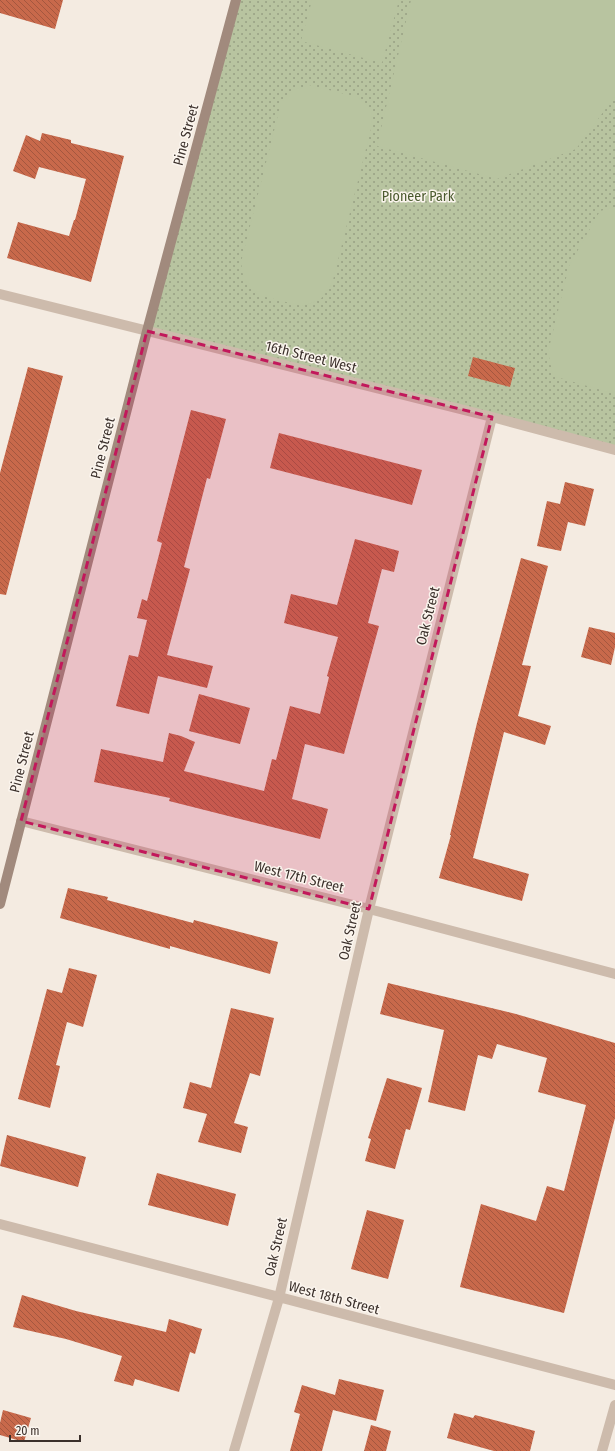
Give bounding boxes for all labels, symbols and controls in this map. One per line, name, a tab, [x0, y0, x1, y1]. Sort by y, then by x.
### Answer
street label: Pine Street	[170, 102, 202, 168]
park label: Pioneer Park	[382, 188, 455, 205]
street label: 16th Street West	[264, 337, 359, 377]
street label: Pine Street	[87, 415, 119, 481]
street label: Oak Street	[413, 585, 444, 647]
street label: Pine Street	[6, 729, 38, 795]
street label: West 17th Street	[252, 858, 346, 896]
street label: Oak Street	[335, 900, 365, 962]
street label: Oak Street	[261, 1216, 291, 1278]
street label: West 18th Street	[287, 1278, 382, 1318]
scale bar	[10, 1417, 80, 1443]
text: 20 m	[16, 1424, 40, 1438]

